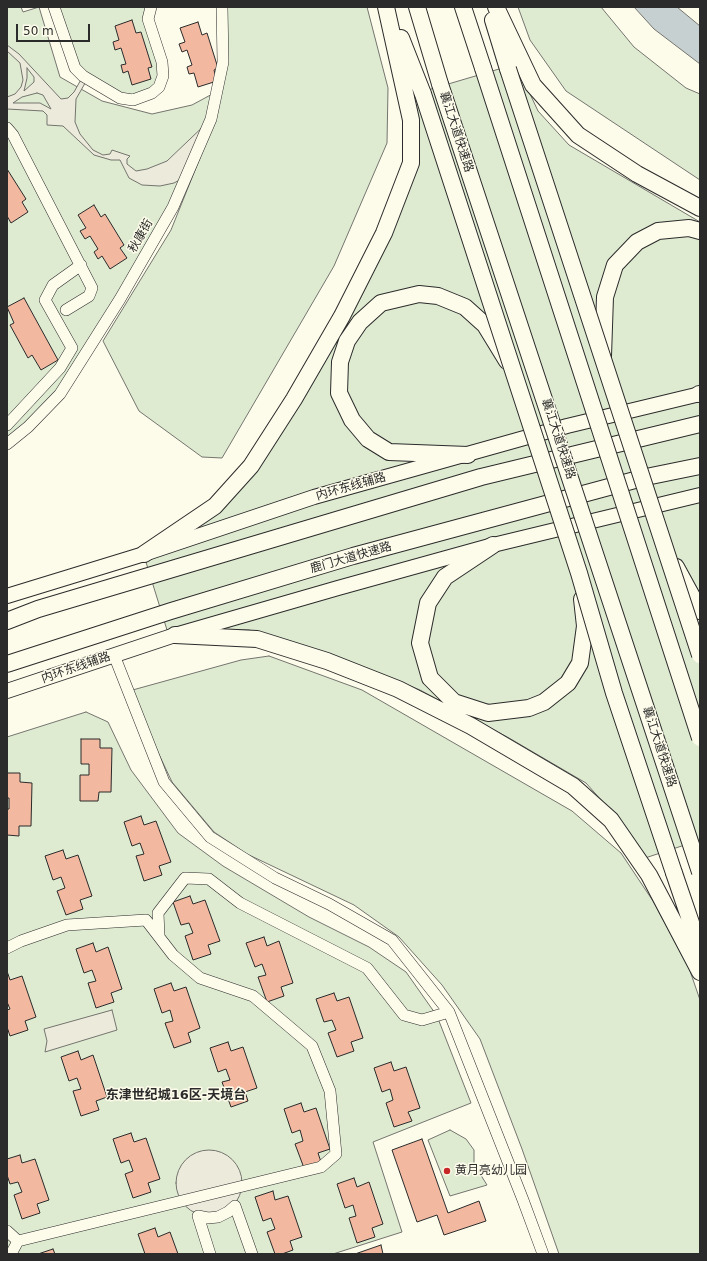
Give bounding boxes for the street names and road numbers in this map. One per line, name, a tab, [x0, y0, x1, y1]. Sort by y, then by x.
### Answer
street label: 襄江大道快速路	[436, 90, 476, 174]
street label: 秋康街	[126, 217, 156, 255]
street label: 襄江大道快速路	[538, 397, 578, 481]
street label: 内环东线辅路	[314, 470, 388, 504]
street label: 鹿门大道快速路	[309, 540, 393, 576]
street label: 内环东线辅路	[40, 649, 112, 687]
street label: 襄江大道快速路	[639, 705, 679, 789]

